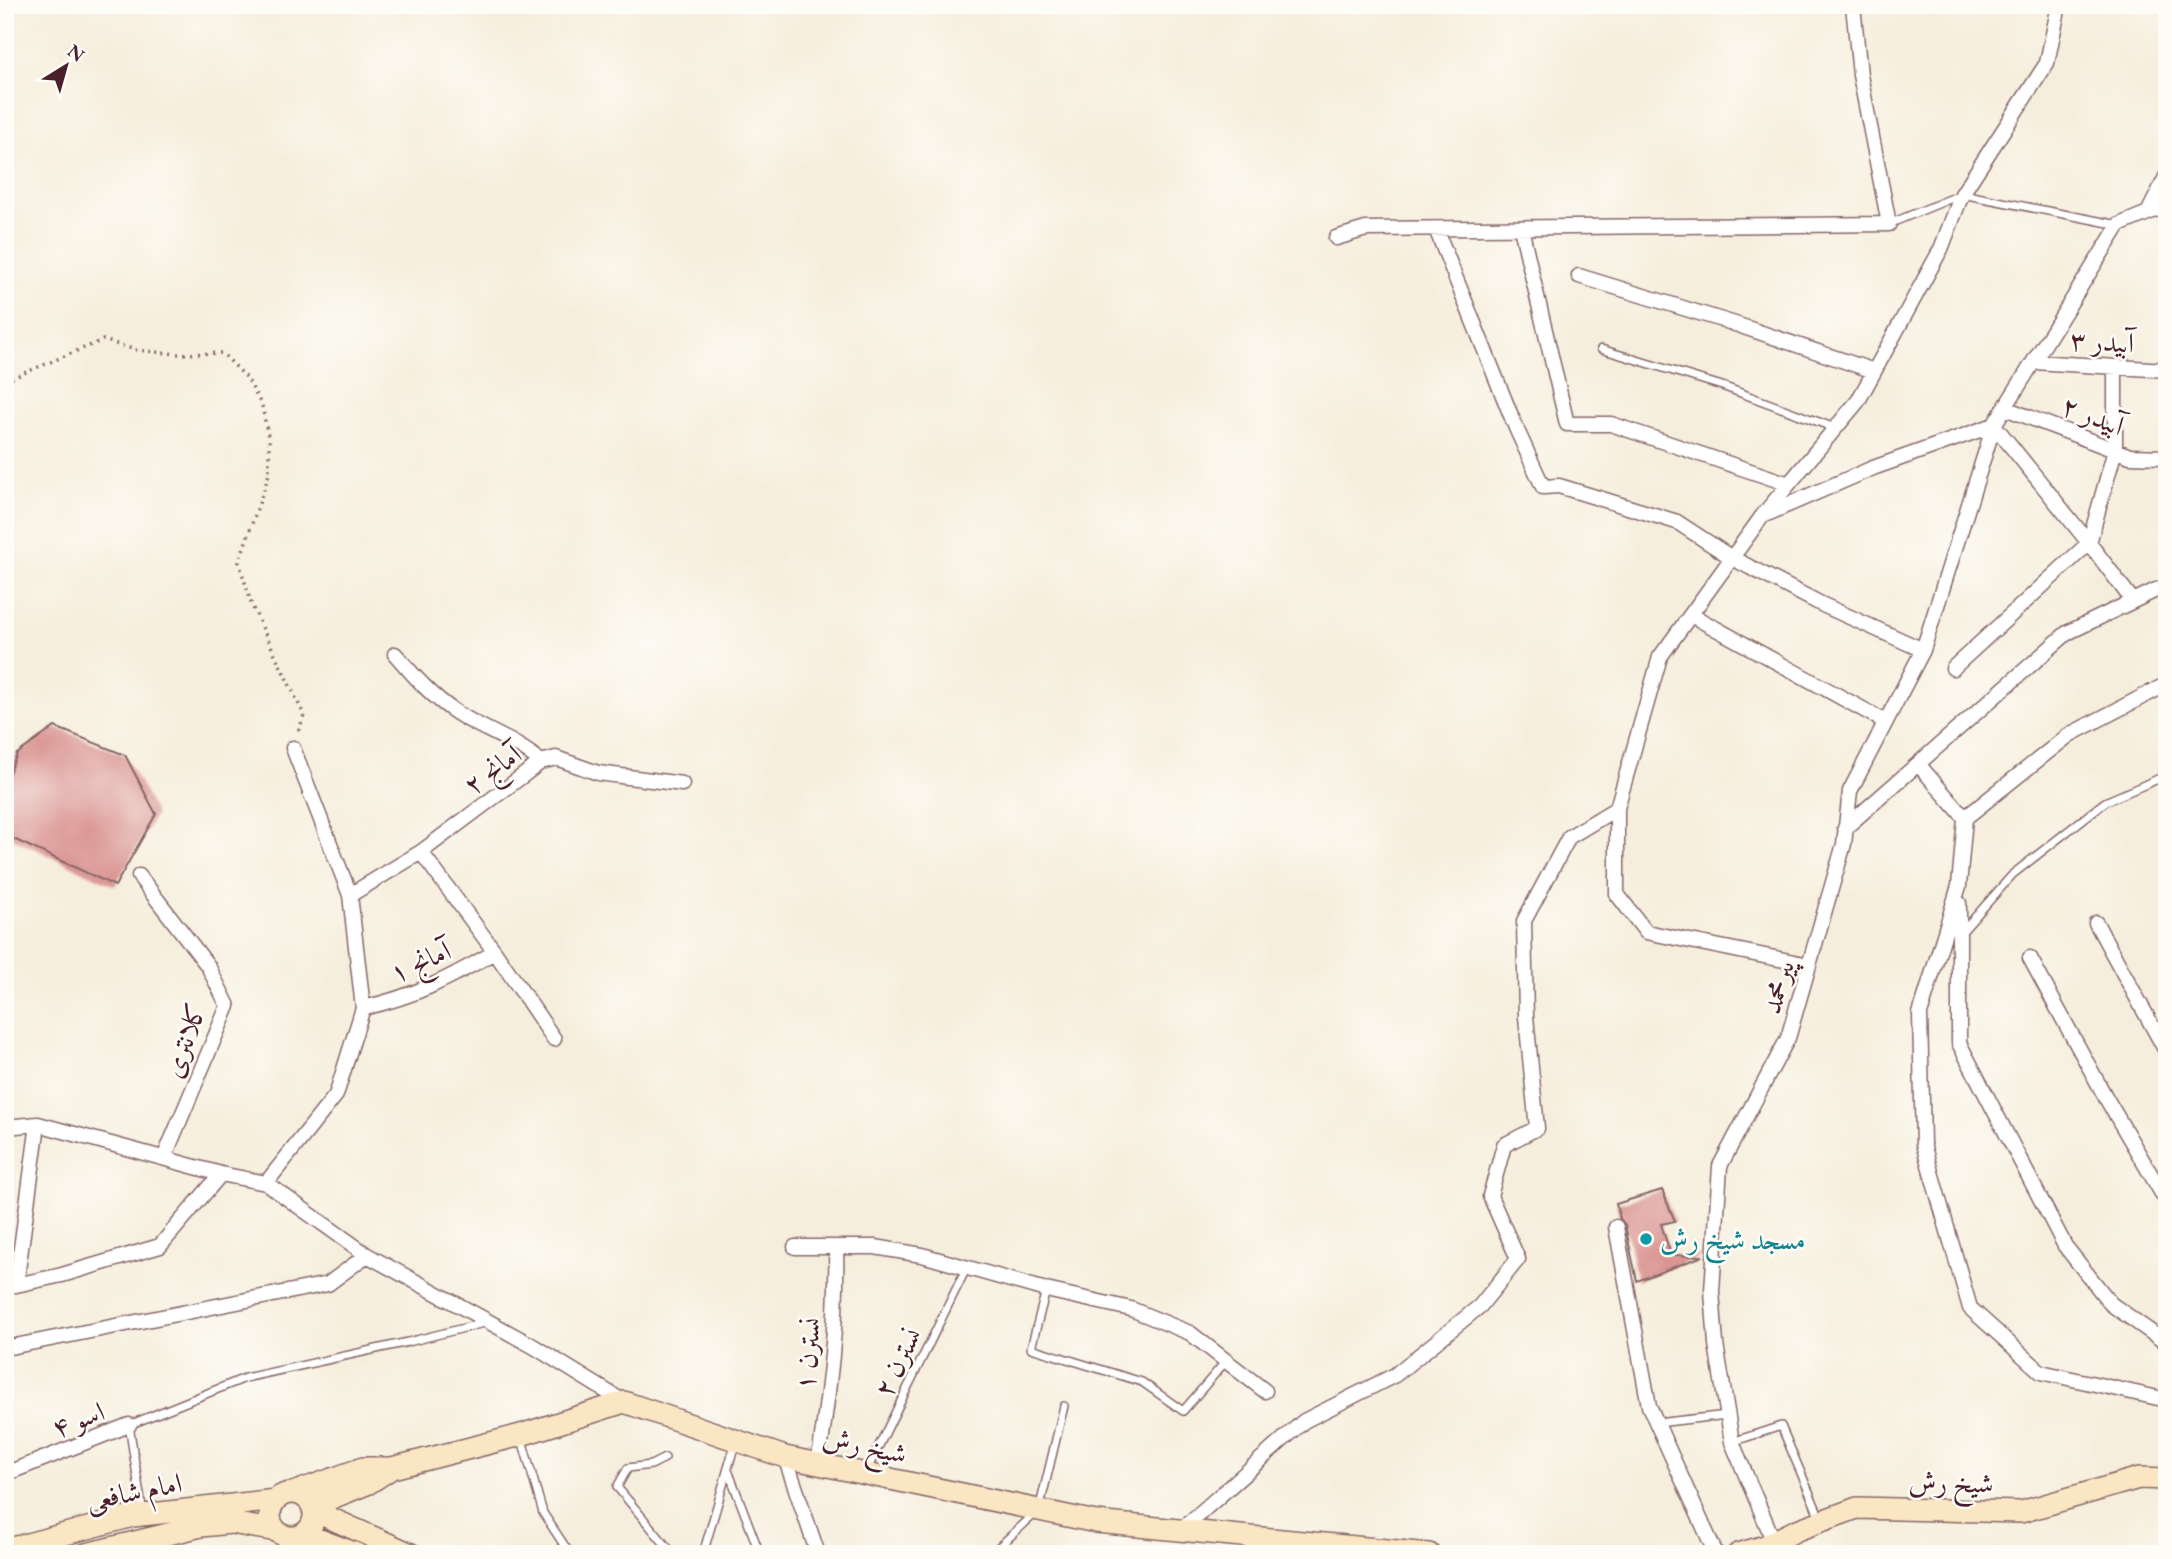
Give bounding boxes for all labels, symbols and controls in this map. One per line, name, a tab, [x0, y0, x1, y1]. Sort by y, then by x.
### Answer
north arrow	[32, 32, 102, 102]
text: N	[62, 38, 90, 68]
street label: آبیدر ۳	[2069, 321, 2138, 361]
street label: آبیدر ۲	[2057, 387, 2132, 444]
street label: آمانج ۲	[456, 734, 535, 808]
street label: آمانج ۱	[384, 930, 462, 997]
street label: پیرمحمد	[1752, 954, 1805, 1019]
street label: کلانتری	[154, 998, 214, 1082]
place label: مسجد شیخ رش	[1660, 1221, 1806, 1264]
marker: مسجد شیخ رش	[1638, 1231, 1654, 1247]
street label: نسترن ۱	[786, 1316, 828, 1392]
street label: نسترن ۲	[865, 1321, 929, 1403]
street label: اسو ۴	[47, 1393, 109, 1445]
street label: شیخ رش	[818, 1419, 910, 1478]
street label: شیخ رش	[1908, 1463, 1994, 1508]
street label: امام شافعی	[83, 1464, 186, 1525]

